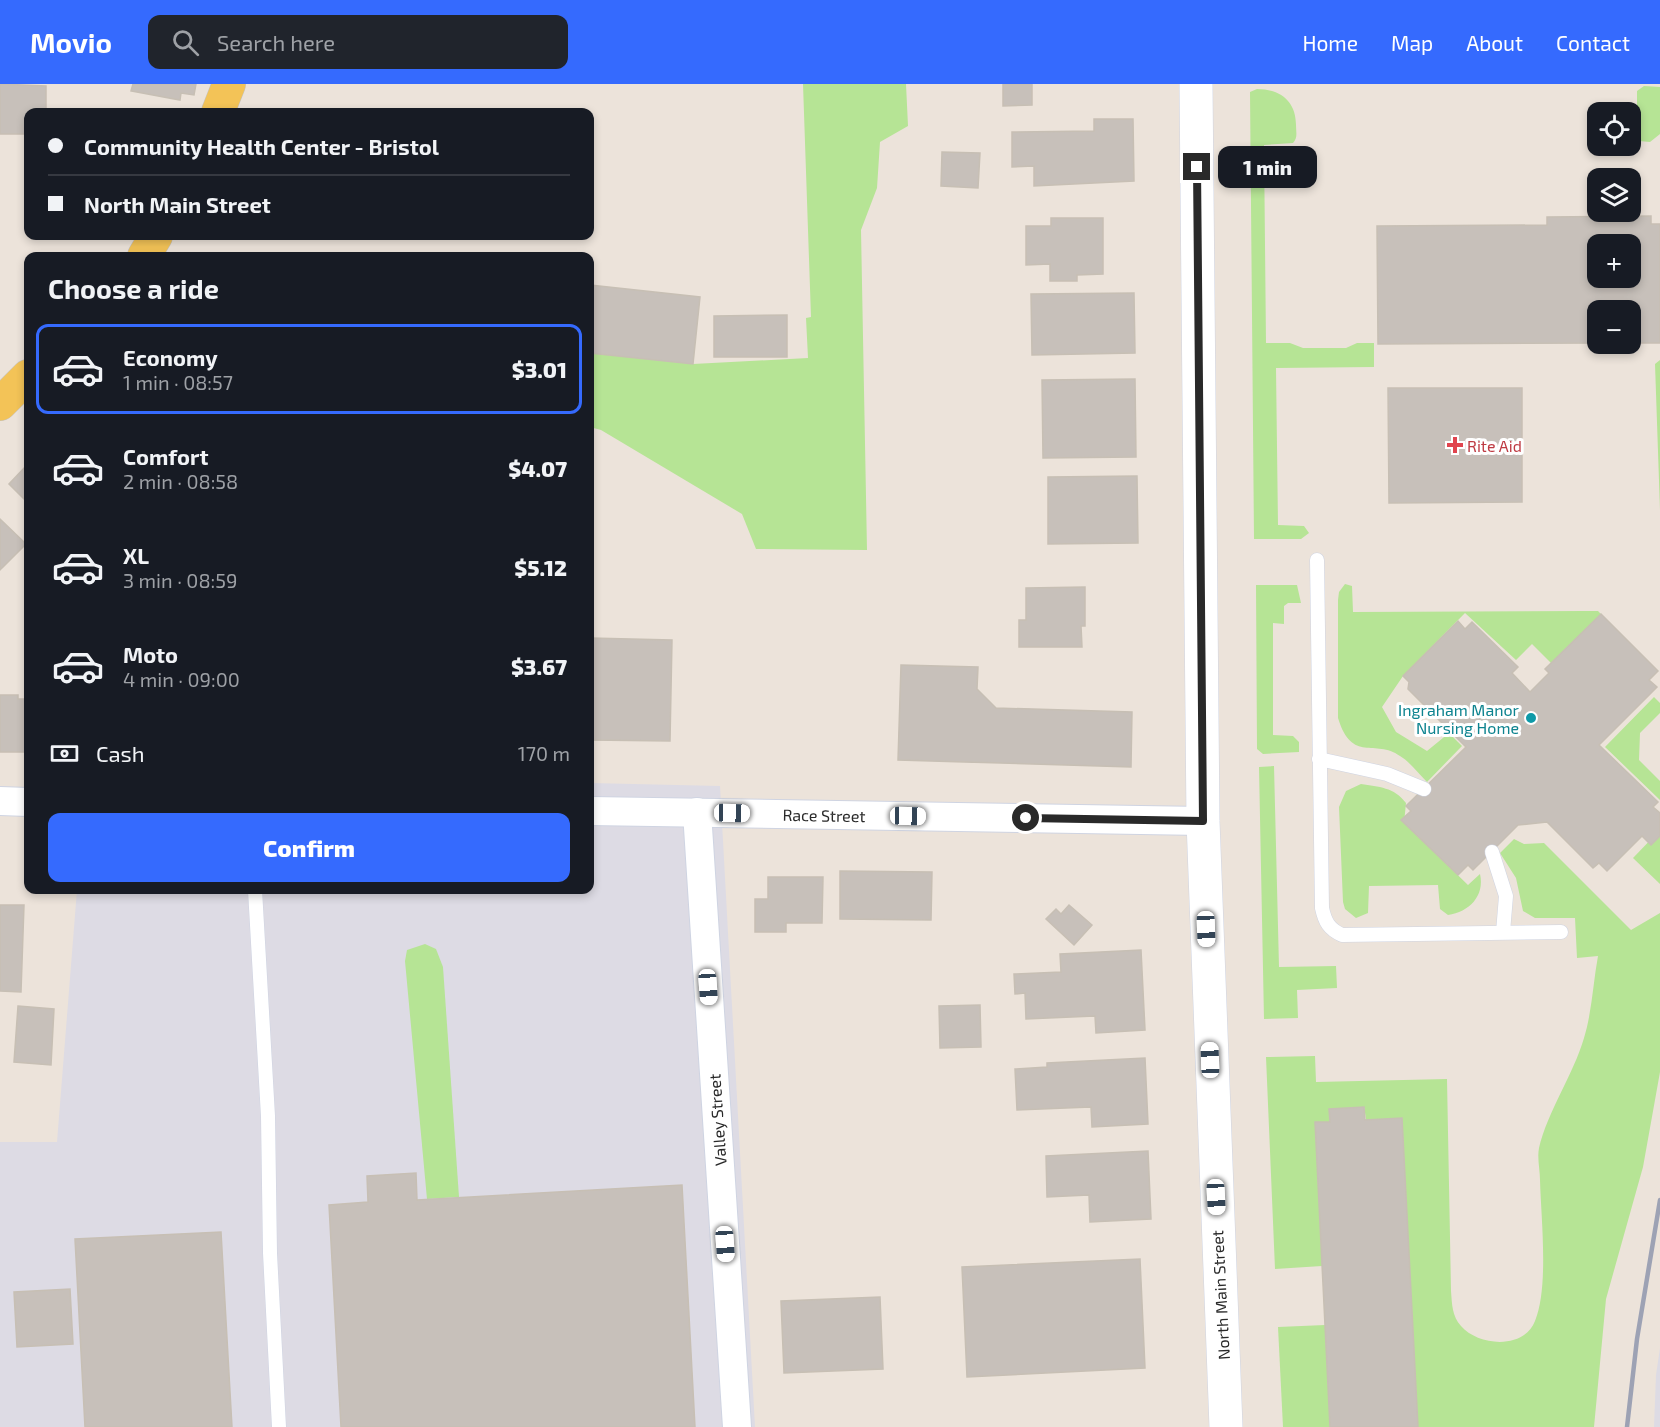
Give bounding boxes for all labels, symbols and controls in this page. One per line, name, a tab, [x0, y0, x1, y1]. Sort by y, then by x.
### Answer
search box	[148, 15, 568, 69]
text: Movio	[30, 25, 112, 59]
icon: search	[169, 26, 202, 59]
text: Search here	[217, 29, 335, 55]
text: Home	[1302, 30, 1358, 55]
text: Map	[1391, 30, 1433, 55]
text: About	[1466, 30, 1523, 55]
text: Contact	[1556, 30, 1630, 55]
map controls	[1587, 102, 1641, 354]
button: locate	[1587, 102, 1641, 156]
text: Community Health Center - Bristol	[84, 133, 439, 159]
callout: 1 min	[1218, 146, 1317, 188]
route end	[1183, 153, 1210, 180]
text: 1 min	[1243, 155, 1292, 179]
button: layers	[1587, 168, 1641, 222]
text: North Main Street	[84, 191, 271, 217]
button: +	[1587, 234, 1641, 288]
text: Choose a ride	[48, 272, 219, 304]
button: −	[1587, 300, 1641, 354]
icon: car	[51, 342, 105, 396]
text: Economy	[123, 344, 218, 370]
text: $3.01	[512, 356, 567, 382]
text: 1 min · 08:57	[123, 370, 233, 394]
place label: Rite Aid	[1467, 436, 1522, 455]
marker: Rite Aid	[1448, 438, 1462, 452]
icon: car	[51, 441, 105, 495]
text: Comfort	[123, 443, 208, 469]
text: $4.07	[508, 455, 567, 481]
text: 2 min · 08:58	[123, 469, 238, 493]
icon: car	[51, 540, 105, 594]
text: XL	[123, 542, 149, 568]
text: $5.12	[514, 554, 567, 580]
text: 3 min · 08:59	[123, 568, 237, 592]
icon: car	[51, 639, 105, 693]
text: Moto	[123, 641, 178, 667]
text: $3.67	[511, 653, 567, 679]
text: 4 min · 09:00	[123, 667, 240, 691]
place label: Ingraham Manor Nursing Home	[1398, 700, 1520, 737]
marker: Ingraham Manor Nursing Home	[1524, 711, 1538, 725]
icon: cash	[48, 737, 81, 770]
text: Cash	[96, 740, 145, 766]
text: 170 m	[518, 741, 570, 765]
car	[714, 804, 750, 822]
route start	[1012, 804, 1039, 831]
street label: Race Street	[782, 805, 866, 825]
car	[890, 807, 926, 825]
button: Confirm	[48, 813, 570, 882]
car	[1196, 911, 1216, 947]
car	[698, 968, 718, 1006]
car	[1200, 1042, 1220, 1078]
street label: Valley Street	[704, 1073, 730, 1167]
car	[1206, 1179, 1226, 1215]
car	[715, 1225, 735, 1263]
street label: North Main Street	[1207, 1230, 1233, 1360]

